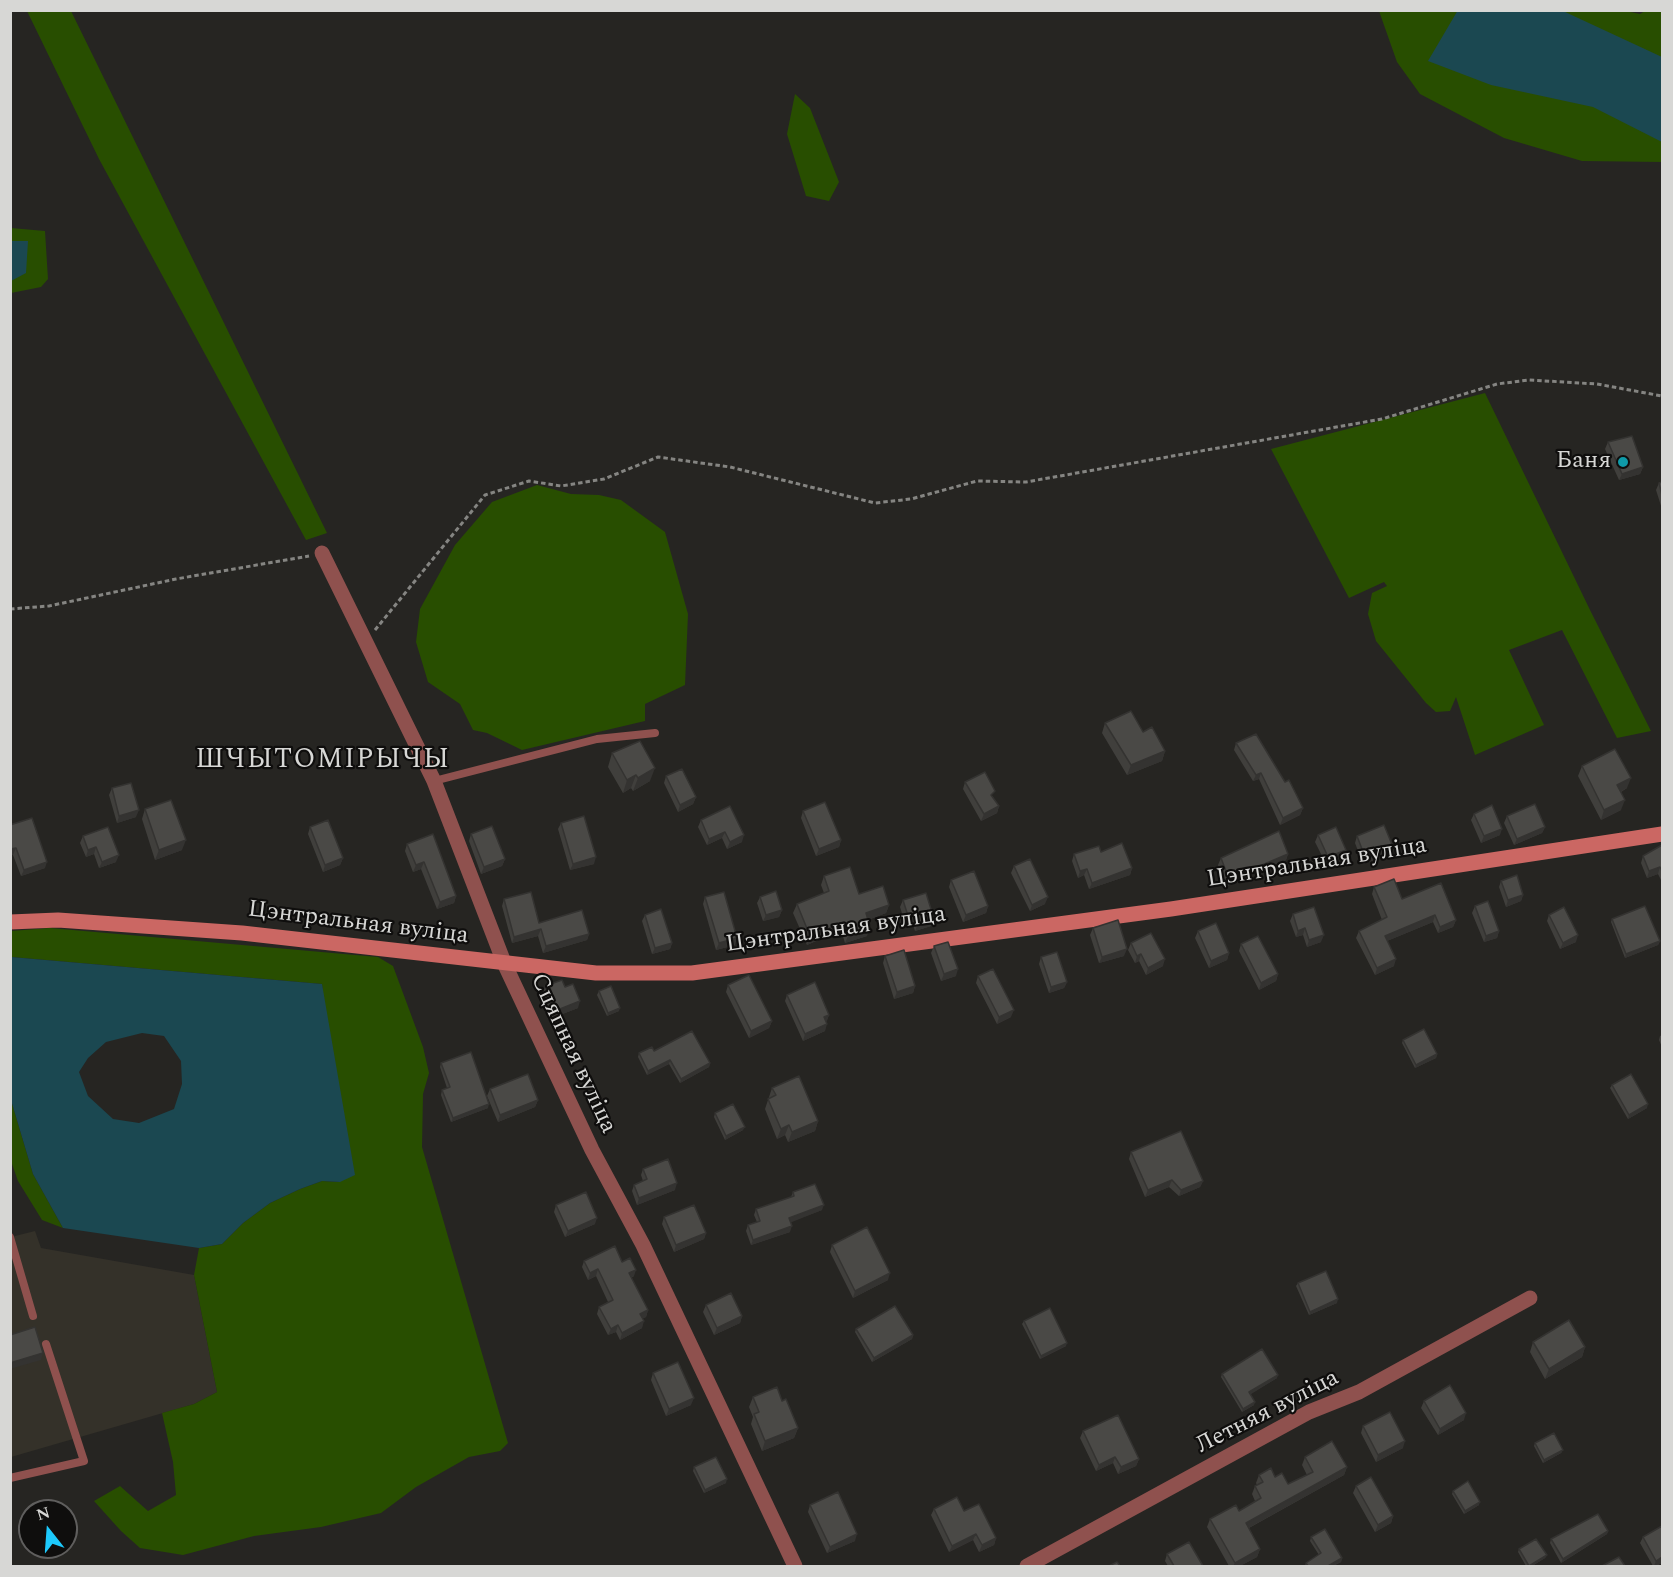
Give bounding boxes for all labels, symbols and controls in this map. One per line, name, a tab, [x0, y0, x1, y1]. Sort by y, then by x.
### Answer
place label: Баня	[1556, 448, 1611, 476]
marker: Баня	[1616, 455, 1630, 469]
district label: ШЧЫТОМІРЫЧЫ	[196, 746, 450, 778]
street label: Цэнтральная вуліца	[1205, 832, 1429, 896]
street label: Цэнтральная вуліца	[246, 896, 470, 952]
street label: Цэнтральная вуліца	[724, 901, 948, 961]
street label: Сцяпная вуліца	[522, 969, 622, 1139]
street label: Летняя вуліца	[1192, 1365, 1344, 1461]
north arrow	[18, 1499, 78, 1559]
text: N	[34, 1500, 53, 1527]

